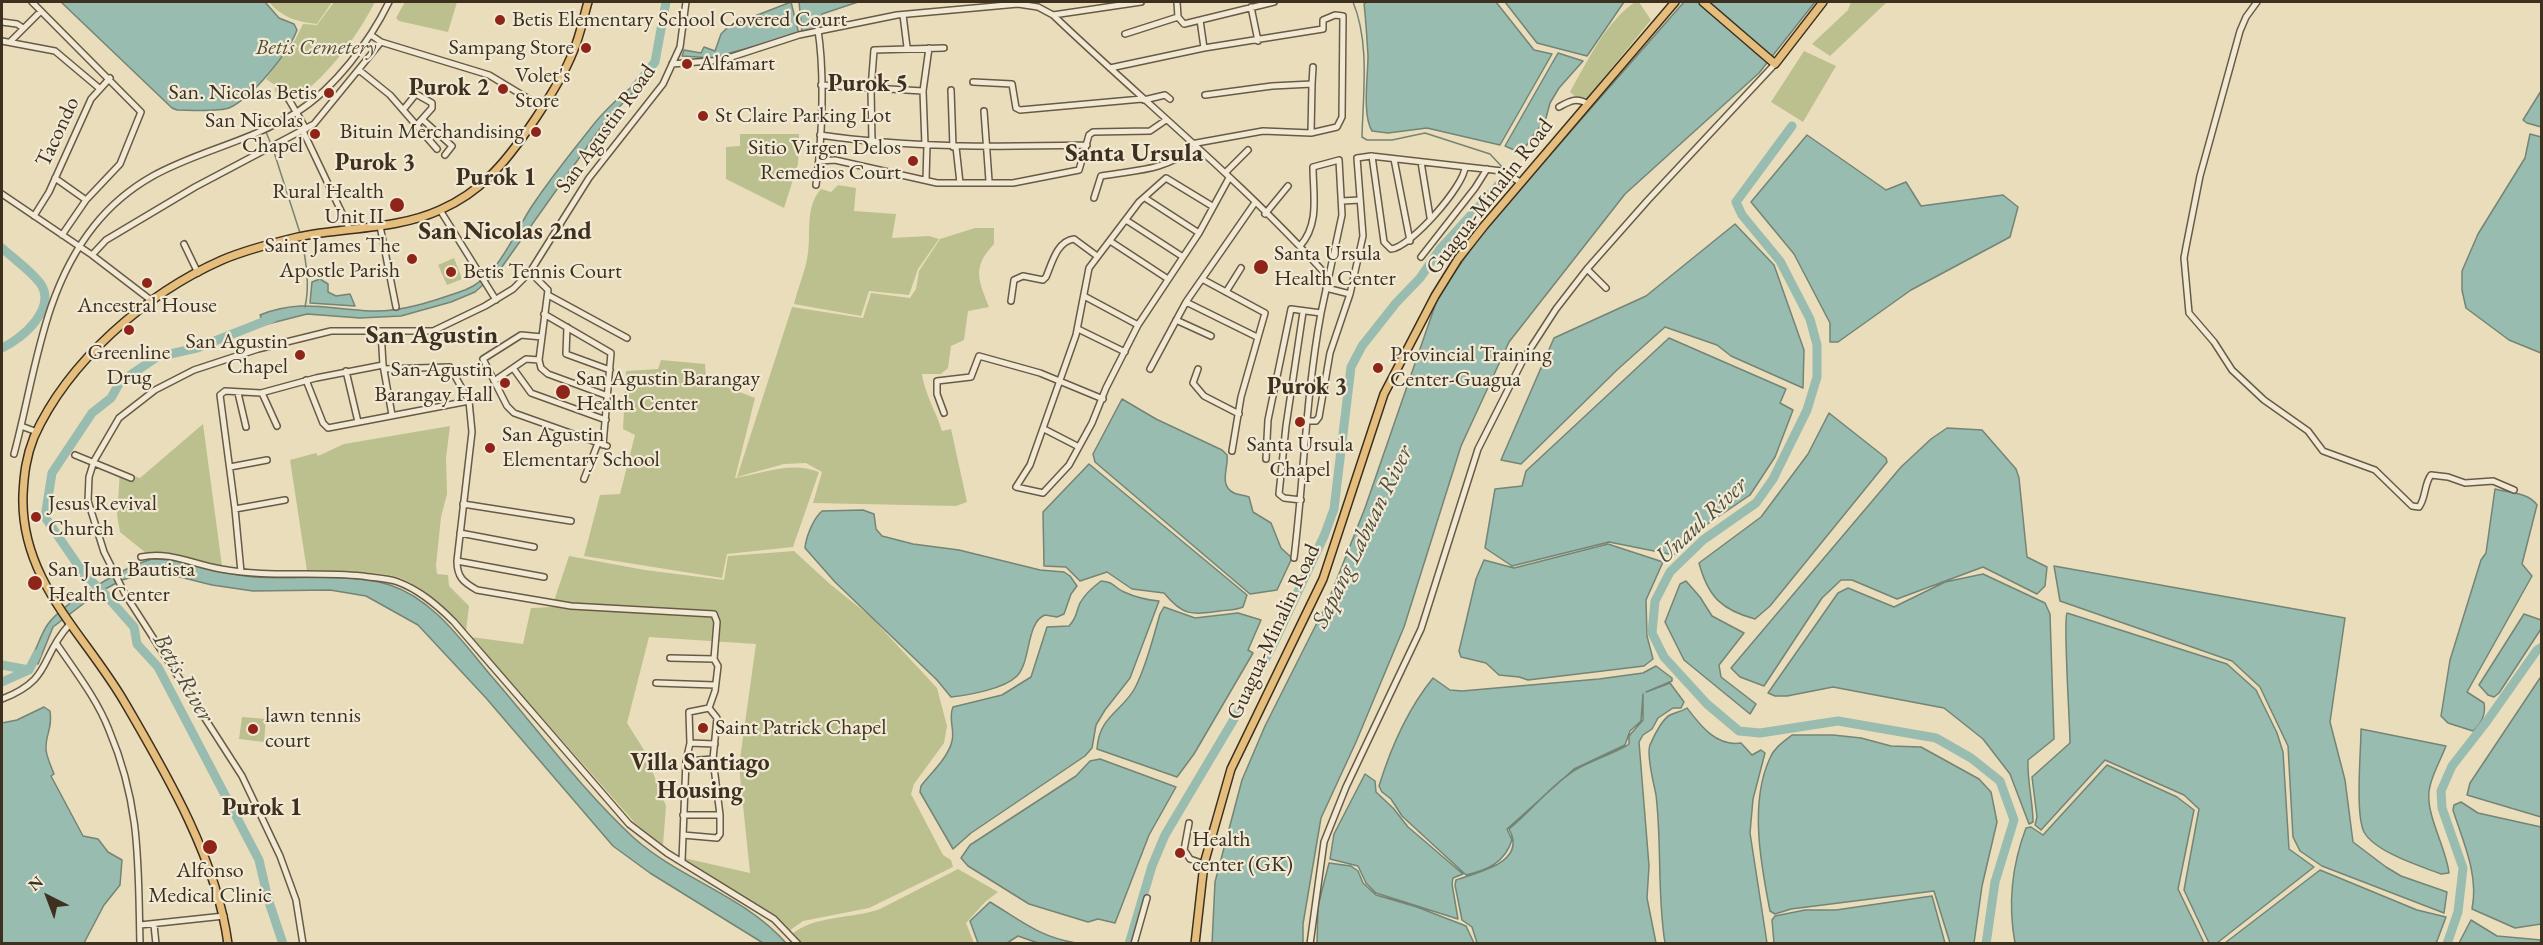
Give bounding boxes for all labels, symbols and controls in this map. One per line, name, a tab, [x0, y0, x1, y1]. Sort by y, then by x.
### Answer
place label: Betis Elementary School Covered Court	[512, 7, 847, 33]
marker: Betis Elementary School Covered Court	[493, 13, 507, 27]
park label: Betis Cemetery	[256, 35, 376, 61]
place label: Sampang Store	[449, 35, 574, 61]
marker: Sampang Store	[579, 41, 593, 55]
place label: Alfamart	[699, 51, 775, 77]
marker: Alfamart	[680, 57, 694, 71]
street label: San Agustin Road	[550, 59, 662, 199]
place label: Volet's Store	[515, 63, 570, 114]
district label: Purok 5	[828, 70, 908, 98]
district label: Purok 2	[409, 74, 489, 102]
place label: San. Nicolas Betis	[169, 80, 317, 106]
marker: Volet's Store	[496, 82, 510, 96]
marker: San. Nicolas Betis	[322, 86, 336, 100]
street label: Tacondo	[30, 93, 86, 171]
place label: St Claire Parking Lot	[715, 103, 891, 129]
place label: San Nicolas Chapel	[205, 108, 303, 160]
marker: St Claire Parking Lot	[696, 109, 710, 123]
street label: Guagua-Minalin Road	[1421, 114, 1559, 280]
place label: Bituin Merchandising	[340, 119, 524, 145]
marker: Bituin Merchandising	[529, 125, 543, 139]
marker: San Nicolas Chapel	[308, 127, 322, 141]
place label: Sitio Virgen Delos Remedios Court	[748, 135, 901, 186]
district label: Santa Ursula	[1065, 138, 1203, 170]
district label: Purok 3	[335, 149, 415, 177]
marker: Sitio Virgen Delos Remedios Court	[906, 154, 920, 168]
district label: Purok 1	[456, 164, 536, 192]
place label: Rural Health Unit II	[272, 179, 384, 230]
marker: Rural Health Unit II	[388, 196, 406, 214]
district label: San Nicolas 2nd	[418, 216, 592, 248]
place label: Saint James The Apostle Parish	[265, 233, 400, 284]
place label: Santa Ursula Health Center	[1274, 241, 1396, 292]
marker: Saint James The Apostle Parish	[405, 252, 419, 266]
marker: Santa Ursula Health Center	[1252, 258, 1270, 276]
place label: Betis Tennis Court	[463, 259, 622, 285]
marker: Betis Tennis Court	[444, 265, 458, 279]
marker: Ancestral House	[140, 276, 154, 290]
place label: Ancestral House	[77, 293, 217, 319]
district label: San Agustin	[366, 320, 498, 352]
marker: Greenline Drug	[122, 323, 136, 337]
place label: San Agustin Chapel	[186, 329, 288, 380]
place label: Greenline Drug	[88, 340, 170, 392]
place label: Provincial Training Center-Guagua	[1390, 342, 1552, 394]
marker: San Agustin Chapel	[293, 348, 307, 362]
place label: San Agustin Barangay Hall	[374, 357, 493, 408]
marker: Provincial Training Center-Guagua	[1371, 361, 1385, 375]
place label: San Agustin Barangay Health Center	[576, 366, 760, 418]
district label: Purok 3	[1267, 373, 1347, 401]
marker: San Agustin Barangay Hall	[498, 376, 512, 390]
marker: San Agustin Barangay Health Center	[554, 383, 572, 401]
marker: Santa Ursula Chapel	[1293, 415, 1307, 429]
place label: San Agustin Elementary School	[502, 422, 660, 474]
place label: Santa Ursula Chapel	[1246, 432, 1354, 484]
marker: San Agustin Elementary School	[483, 441, 497, 455]
water label: Sapang Labuan River	[1306, 441, 1420, 633]
water label: Unaul River	[1650, 471, 1754, 571]
place label: Jesus Revival Church	[48, 491, 157, 542]
marker: Jesus Revival Church	[29, 510, 43, 524]
street label: Guagua-Minalin Road	[1222, 540, 1326, 724]
place label: San Juan Bautista Health Center	[48, 557, 195, 608]
marker: San Juan Bautista Health Center	[26, 574, 44, 592]
water label: Betis River	[146, 628, 220, 728]
place label: lawn tennis court	[265, 703, 361, 754]
place label: Saint Patrick Chapel	[715, 715, 886, 741]
marker: Saint Patrick Chapel	[696, 721, 710, 735]
marker: lawn tennis court	[246, 722, 260, 736]
district label: Villa Santiago Housing	[630, 749, 770, 805]
district label: Purok 1	[222, 794, 302, 822]
place label: Health center (GK)	[1192, 827, 1293, 878]
marker: Alfonso Medical Clinic	[201, 838, 219, 856]
marker: Health center (GK)	[1173, 846, 1187, 860]
place label: Alfonso Medical Clinic	[148, 858, 272, 909]
north arrow	[18, 867, 78, 927]
text: N	[24, 871, 47, 895]

